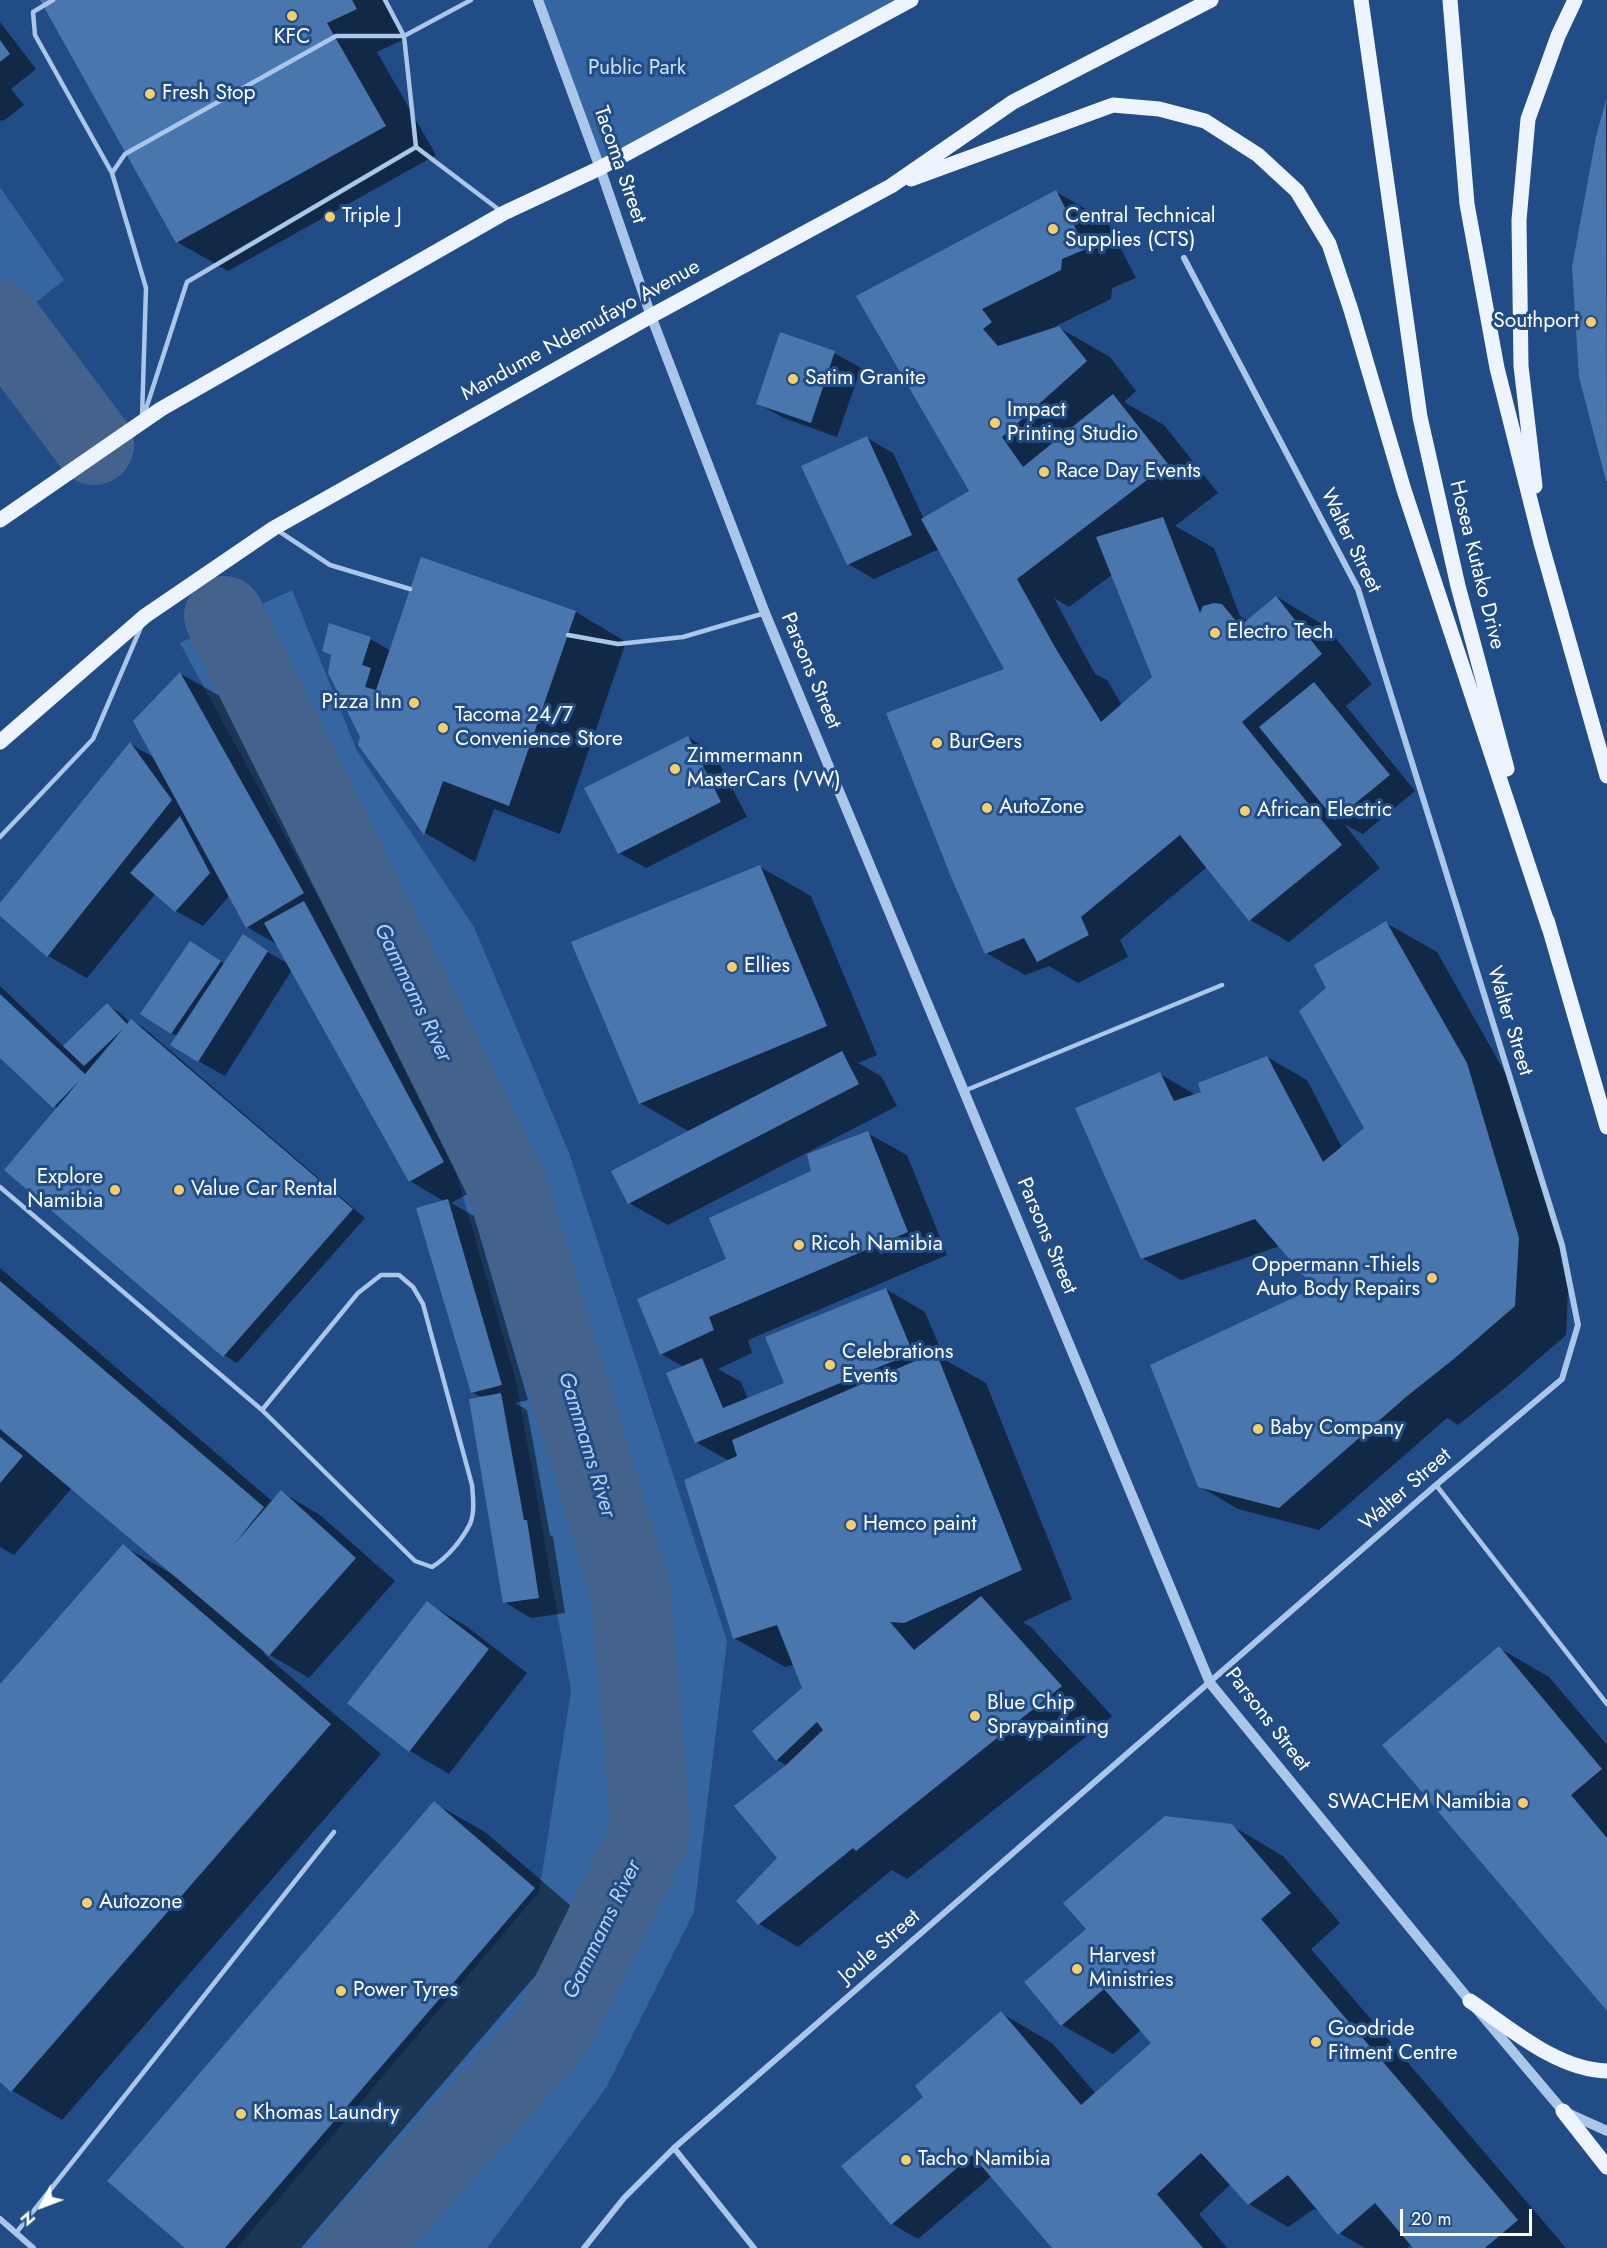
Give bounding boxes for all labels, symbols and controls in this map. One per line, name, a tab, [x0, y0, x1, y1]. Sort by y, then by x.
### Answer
marker: KFC	[285, 9, 299, 23]
place label: KFC	[274, 25, 310, 51]
park label: Public Park	[588, 56, 686, 82]
place label: Fresh Stop	[162, 81, 256, 107]
marker: Fresh Stop	[143, 87, 157, 101]
street label: Tacoma Street	[587, 103, 651, 227]
place label: Triple J	[342, 204, 402, 230]
place label: Central Technical Supplies (CTS)	[1065, 204, 1216, 254]
marker: Triple J	[323, 210, 337, 224]
marker: Central Technical Supplies (CTS)	[1046, 222, 1060, 236]
street label: Mandume Ndemufayo Avenue	[457, 255, 705, 407]
place label: Southport	[1493, 309, 1579, 335]
marker: Southport	[1584, 315, 1598, 329]
place label: Satim Granite	[805, 366, 926, 392]
marker: Satim Granite	[786, 372, 800, 386]
place label: Impact Printing Studio	[1007, 398, 1138, 448]
marker: Impact Printing Studio	[988, 416, 1002, 430]
place label: Race Day Events	[1056, 459, 1201, 485]
marker: Race Day Events	[1037, 465, 1051, 479]
street label: Hosea Kutako Drive	[1443, 478, 1509, 652]
street label: Walter Street	[1314, 485, 1386, 597]
street label: Parsons Street	[774, 609, 846, 733]
place label: Electro Tech	[1227, 620, 1333, 646]
marker: Electro Tech	[1208, 626, 1222, 640]
place label: Pizza Inn	[321, 690, 402, 716]
marker: Pizza Inn	[407, 696, 421, 710]
place label: Tacoma 24/7 Convenience Store	[455, 703, 623, 753]
marker: Tacoma 24/7 Convenience Store	[436, 721, 450, 735]
place label: BurGers	[949, 730, 1022, 756]
marker: BurGers	[930, 736, 944, 750]
place label: Zimmermann MasterCars (VW)	[687, 744, 841, 794]
marker: Zimmermann MasterCars (VW)	[668, 762, 682, 776]
place label: AutoZone	[999, 795, 1084, 821]
place label: African Electric	[1257, 798, 1392, 824]
marker: AutoZone	[980, 801, 994, 815]
marker: African Electric	[1238, 804, 1252, 818]
water label: Gammams River	[367, 919, 457, 1067]
place label: Ellies	[744, 954, 790, 980]
marker: Ellies	[725, 960, 739, 974]
street label: Walter Street	[1480, 963, 1538, 1079]
place label: Explore Namibia	[27, 1165, 103, 1215]
street label: Parsons Street	[1010, 1174, 1082, 1298]
place label: Value Car Rental	[191, 1177, 337, 1203]
marker: Explore Namibia	[108, 1183, 122, 1197]
marker: Value Car Rental	[172, 1183, 186, 1197]
place label: Ricoh Namibia	[811, 1232, 943, 1258]
marker: Ricoh Namibia	[792, 1238, 806, 1252]
place label: Oppermann -Thiels Auto Body Repairs	[1252, 1253, 1420, 1303]
marker: Oppermann -Thiels Auto Body Repairs	[1425, 1271, 1439, 1285]
place label: Celebrations Events	[842, 1340, 954, 1390]
marker: Celebrations Events	[823, 1358, 837, 1372]
water label: Gammams River	[551, 1369, 621, 1521]
place label: Baby Company	[1270, 1416, 1403, 1442]
marker: Baby Company	[1251, 1422, 1265, 1436]
street label: Walter Street	[1355, 1443, 1457, 1537]
place label: Hemco paint	[863, 1512, 977, 1538]
marker: Hemco paint	[844, 1518, 858, 1532]
street label: Parsons Street	[1219, 1663, 1315, 1777]
place label: Blue Chip Spraypainting	[987, 1691, 1109, 1741]
marker: Blue Chip Spraypainting	[968, 1709, 982, 1723]
place label: SWACHEM Namibia	[1328, 1790, 1511, 1816]
marker: SWACHEM Namibia	[1516, 1796, 1530, 1810]
water label: Gammams River	[558, 1856, 648, 2004]
place label: Autozone	[99, 1890, 182, 1916]
marker: Autozone	[80, 1896, 94, 1910]
street label: Joule Street	[834, 1905, 926, 1989]
place label: Harvest Ministries	[1089, 1944, 1173, 1994]
marker: Harvest Ministries	[1070, 1962, 1084, 1976]
place label: Power Tyres	[353, 1978, 458, 2004]
marker: Power Tyres	[334, 1984, 348, 1998]
place label: Goodride Fitment Centre	[1328, 2017, 1458, 2067]
marker: Goodride Fitment Centre	[1309, 2035, 1323, 2049]
place label: Khomas Laundry	[253, 2101, 399, 2127]
marker: Khomas Laundry	[234, 2107, 248, 2121]
place label: Tacho Namibia	[918, 2147, 1050, 2173]
marker: Tacho Namibia	[899, 2153, 913, 2167]
north arrow	[12, 2176, 72, 2236]
scale bar	[1403, 2197, 1535, 2235]
text: N	[15, 2206, 41, 2231]
text: 20 m	[1411, 2206, 1451, 2232]

